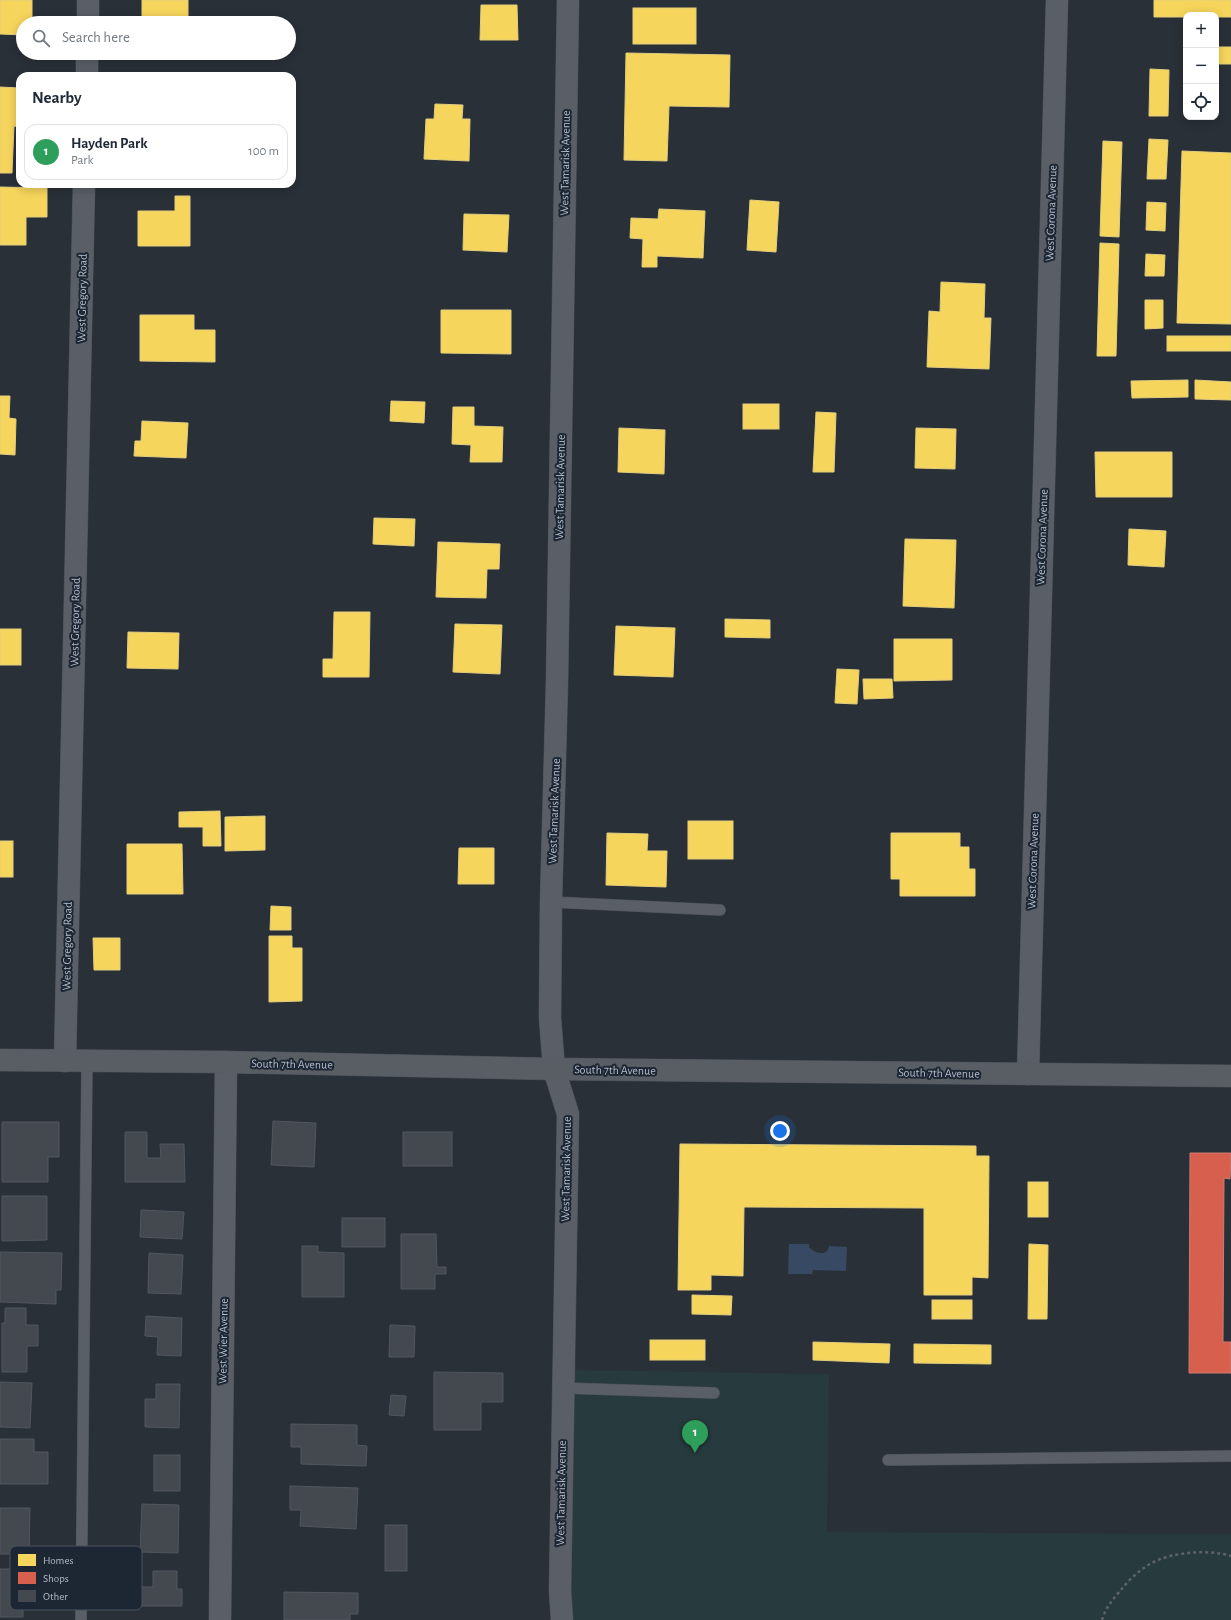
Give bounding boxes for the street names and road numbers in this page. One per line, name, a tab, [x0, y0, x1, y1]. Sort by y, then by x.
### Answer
street label: West Tamarisk Avenue	[558, 110, 572, 216]
street label: West Corona Avenue	[1043, 165, 1059, 261]
street label: West Gregory Road	[75, 253, 90, 343]
street label: West Tamarisk Avenue	[553, 434, 567, 540]
street label: West Corona Avenue	[1034, 489, 1050, 585]
street label: West Gregory Road	[68, 577, 83, 667]
street label: West Tamarisk Avenue	[546, 758, 562, 864]
street label: West Corona Avenue	[1025, 813, 1041, 909]
street label: West Gregory Road	[60, 901, 75, 991]
street label: South 7th Avenue	[251, 1057, 333, 1071]
street label: South 7th Avenue	[574, 1063, 656, 1077]
street label: South 7th Avenue	[898, 1066, 980, 1080]
street label: West Tamarisk Avenue	[559, 1116, 573, 1222]
street label: West Wier Avenue	[216, 1298, 230, 1384]
street label: West Tamarisk Avenue	[554, 1440, 568, 1546]

